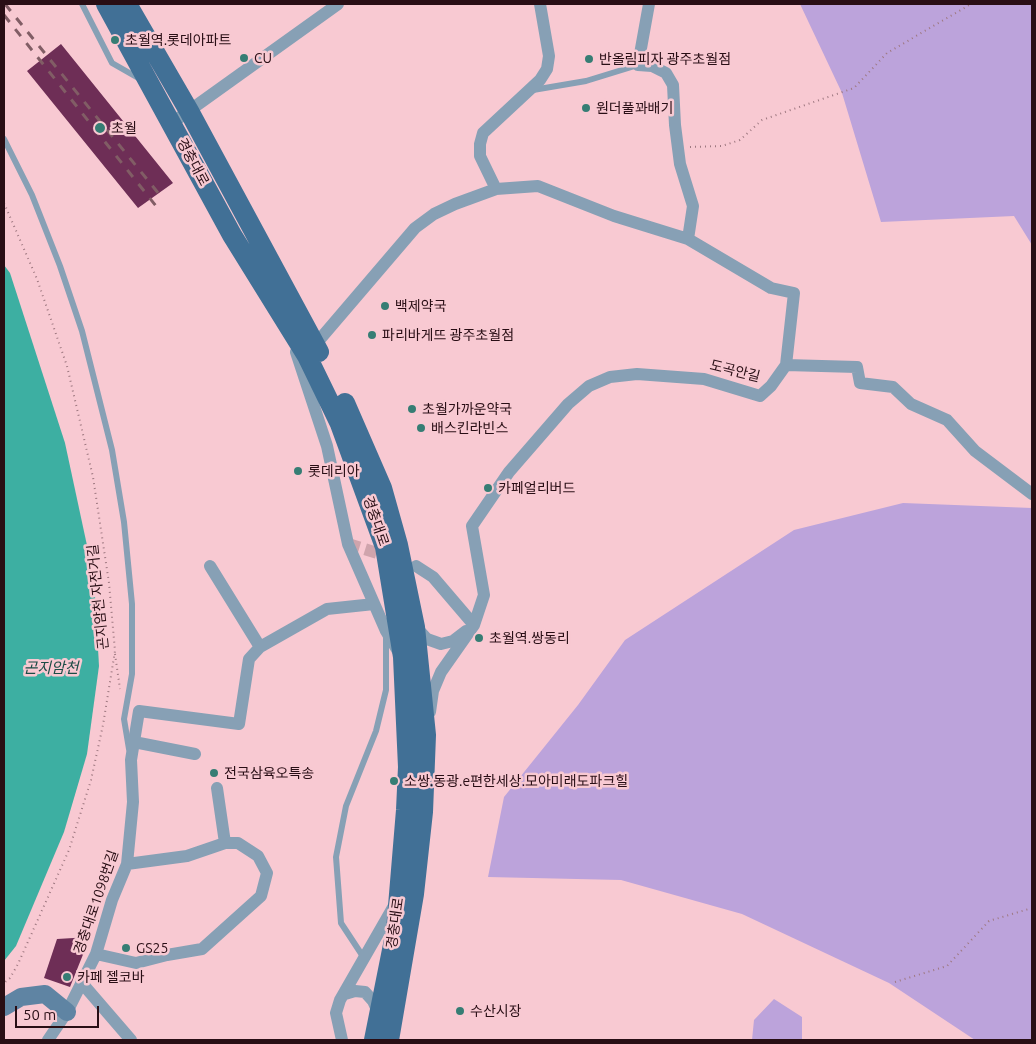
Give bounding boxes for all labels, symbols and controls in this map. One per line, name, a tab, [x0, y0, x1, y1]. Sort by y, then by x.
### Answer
place label: 초월역.롯데아파트	[125, 32, 231, 48]
marker: 초월역.롯데아파트	[109, 34, 121, 46]
place label: CU	[254, 50, 272, 66]
place label: 반올림피자 광주초월점	[599, 51, 731, 67]
marker: CU	[238, 52, 250, 64]
marker: 반올림피자 광주초월점	[583, 53, 595, 65]
place label: 원더풀꽈배기	[596, 100, 673, 116]
marker: 원더풀꽈배기	[580, 102, 592, 114]
place label: 초월	[111, 120, 137, 136]
marker: 초월	[93, 121, 107, 135]
street label: 경충대로	[173, 135, 213, 189]
place label: 백제약국	[395, 298, 447, 314]
marker: 백제약국	[379, 300, 391, 312]
place label: 파리바게뜨 광주초월점	[382, 327, 514, 343]
marker: 파리바게뜨 광주초월점	[366, 329, 378, 341]
street label: 도곡안길	[708, 357, 762, 385]
place label: 초월가까운약국	[422, 401, 512, 417]
marker: 초월가까운약국	[406, 403, 418, 415]
place label: 배스킨라빈스	[431, 420, 508, 436]
marker: 배스킨라빈스	[415, 422, 427, 434]
place label: 롯데리아	[308, 463, 360, 479]
marker: 롯데리아	[292, 465, 304, 477]
place label: 카페얼리버드	[498, 480, 575, 496]
marker: 카페얼리버드	[482, 482, 494, 494]
street label: 경충대로	[360, 494, 392, 548]
street label: 곤지암천 자전거길	[84, 543, 112, 651]
place label: 초월역.쌍동리	[489, 630, 570, 646]
marker: 초월역.쌍동리	[473, 632, 485, 644]
water label: 곤지암천	[23, 659, 79, 677]
place label: 전국삼육오특송	[224, 765, 314, 781]
marker: 전국삼육오특송	[208, 767, 220, 779]
place label: 소쌍.동광.e편한세상.모아미래도파크힐	[404, 773, 628, 789]
marker: 소쌍.동광.e편한세상.모아미래도파크힐	[388, 775, 400, 787]
street label: 경충대로1098번길	[70, 848, 122, 956]
street label: 경충대로	[383, 896, 407, 950]
place label: GS25	[136, 940, 168, 956]
marker: GS25	[120, 942, 132, 954]
place label: 카페 젤코바	[77, 969, 145, 985]
marker: 카페 젤코바	[61, 971, 73, 983]
scale bar	[18, 996, 101, 1028]
place label: 수산시장	[470, 1003, 522, 1019]
marker: 수산시장	[454, 1005, 466, 1017]
text: 50 m	[23, 1006, 56, 1023]

